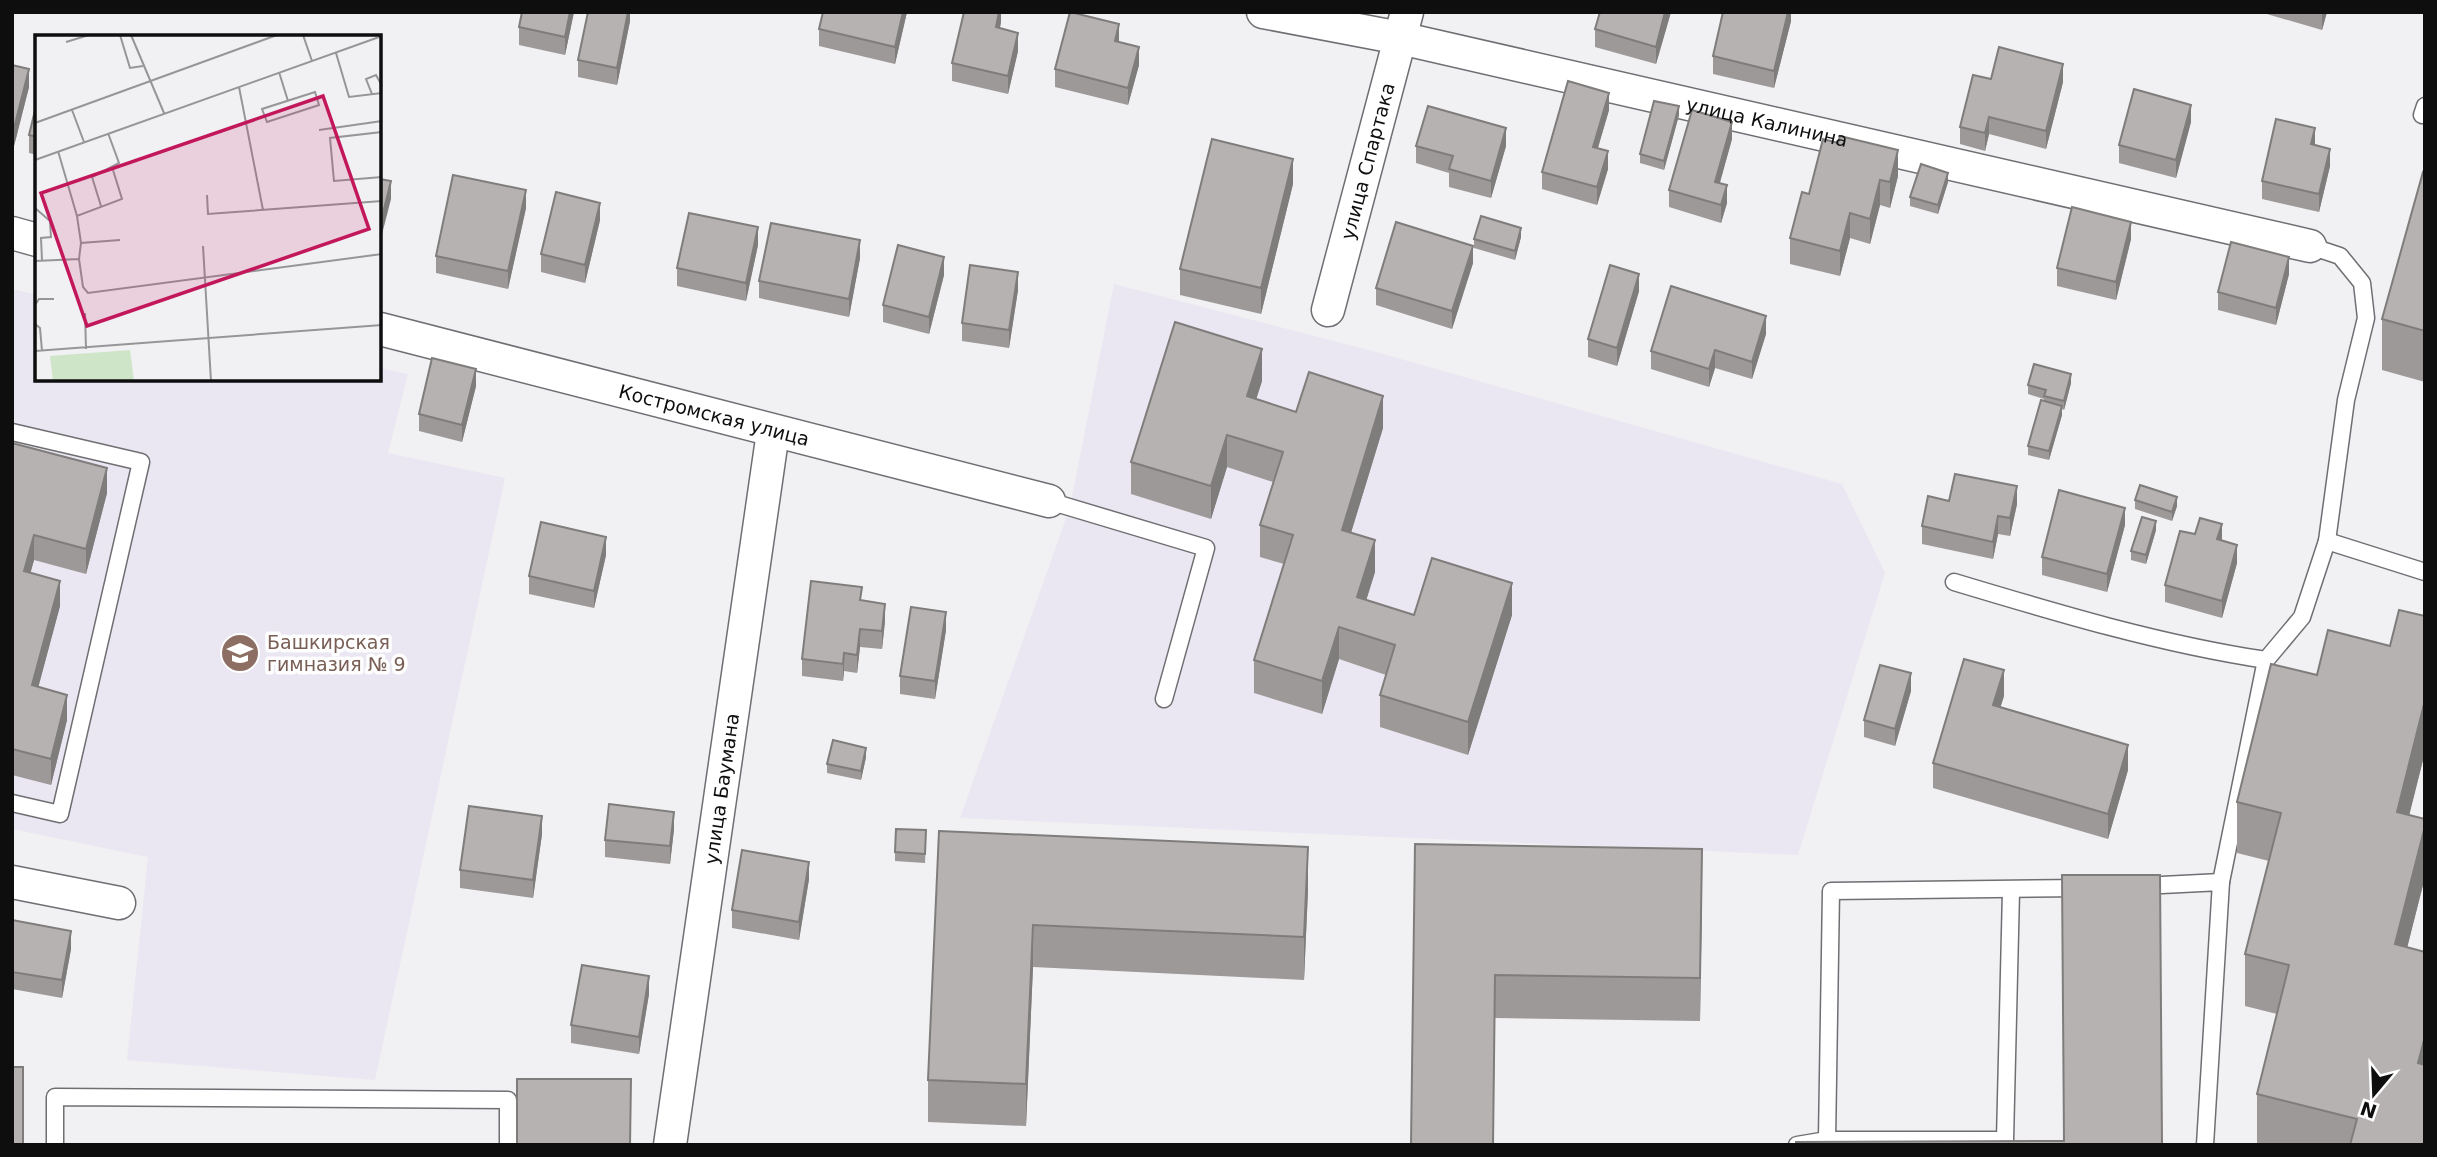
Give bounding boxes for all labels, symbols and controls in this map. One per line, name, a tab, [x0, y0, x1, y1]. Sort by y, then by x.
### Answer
inset map	[35, 35, 382, 382]
street label: улица Спартака	[1336, 80, 1399, 242]
street label: улица Калинина	[1684, 93, 1850, 151]
street label: Костромская улица	[616, 380, 812, 450]
place label: Башкирская гимназия № 9	[267, 631, 406, 675]
school or university icon: Башкирская гимназия № 9	[219, 632, 261, 674]
street label: улица Баумана	[700, 712, 743, 866]
north arrow	[2339, 1059, 2409, 1129]
text: N	[2357, 1097, 2380, 1123]

